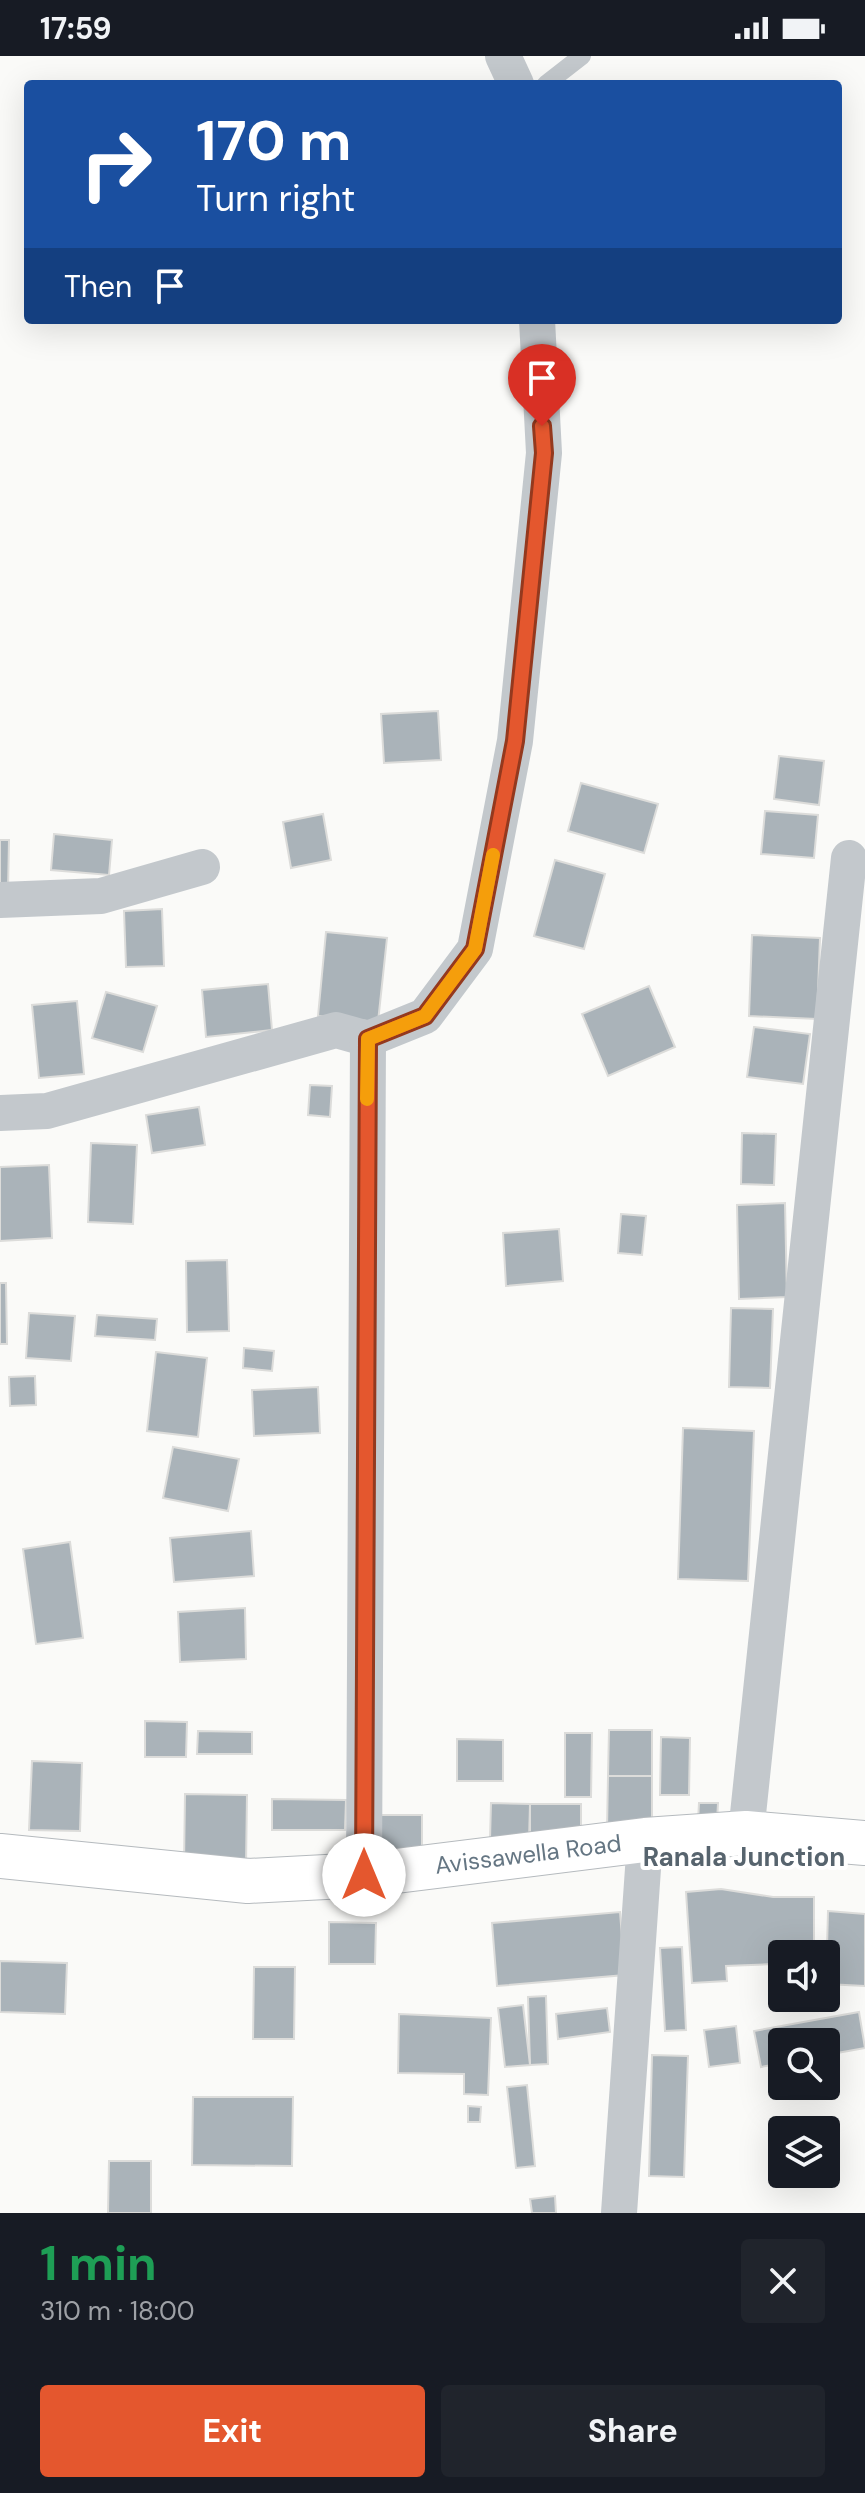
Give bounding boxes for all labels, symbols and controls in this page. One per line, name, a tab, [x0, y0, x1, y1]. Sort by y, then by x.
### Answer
text: 17:59	[40, 9, 112, 48]
text: 170 m	[196, 104, 351, 177]
icon: right	[64, 112, 168, 216]
text: Turn right	[196, 175, 355, 222]
icon: arrive	[148, 264, 192, 308]
text: Then	[64, 267, 132, 306]
pin	[508, 344, 576, 426]
icon: arrive	[520, 356, 564, 400]
street label: Avissawella Road	[433, 1827, 623, 1881]
position arrow	[322, 1833, 406, 1917]
district label: Ranala Junction	[643, 1840, 845, 1874]
map controls	[768, 1940, 840, 2188]
button: sound	[768, 1940, 840, 2012]
button: search	[768, 2028, 840, 2100]
button: layers	[768, 2116, 840, 2188]
text: 1 min	[40, 2232, 157, 2295]
button: close	[741, 2239, 825, 2323]
text: 310 m · 18:00	[40, 2294, 195, 2328]
button: Exit	[40, 2385, 425, 2477]
button: Share	[441, 2385, 825, 2477]

